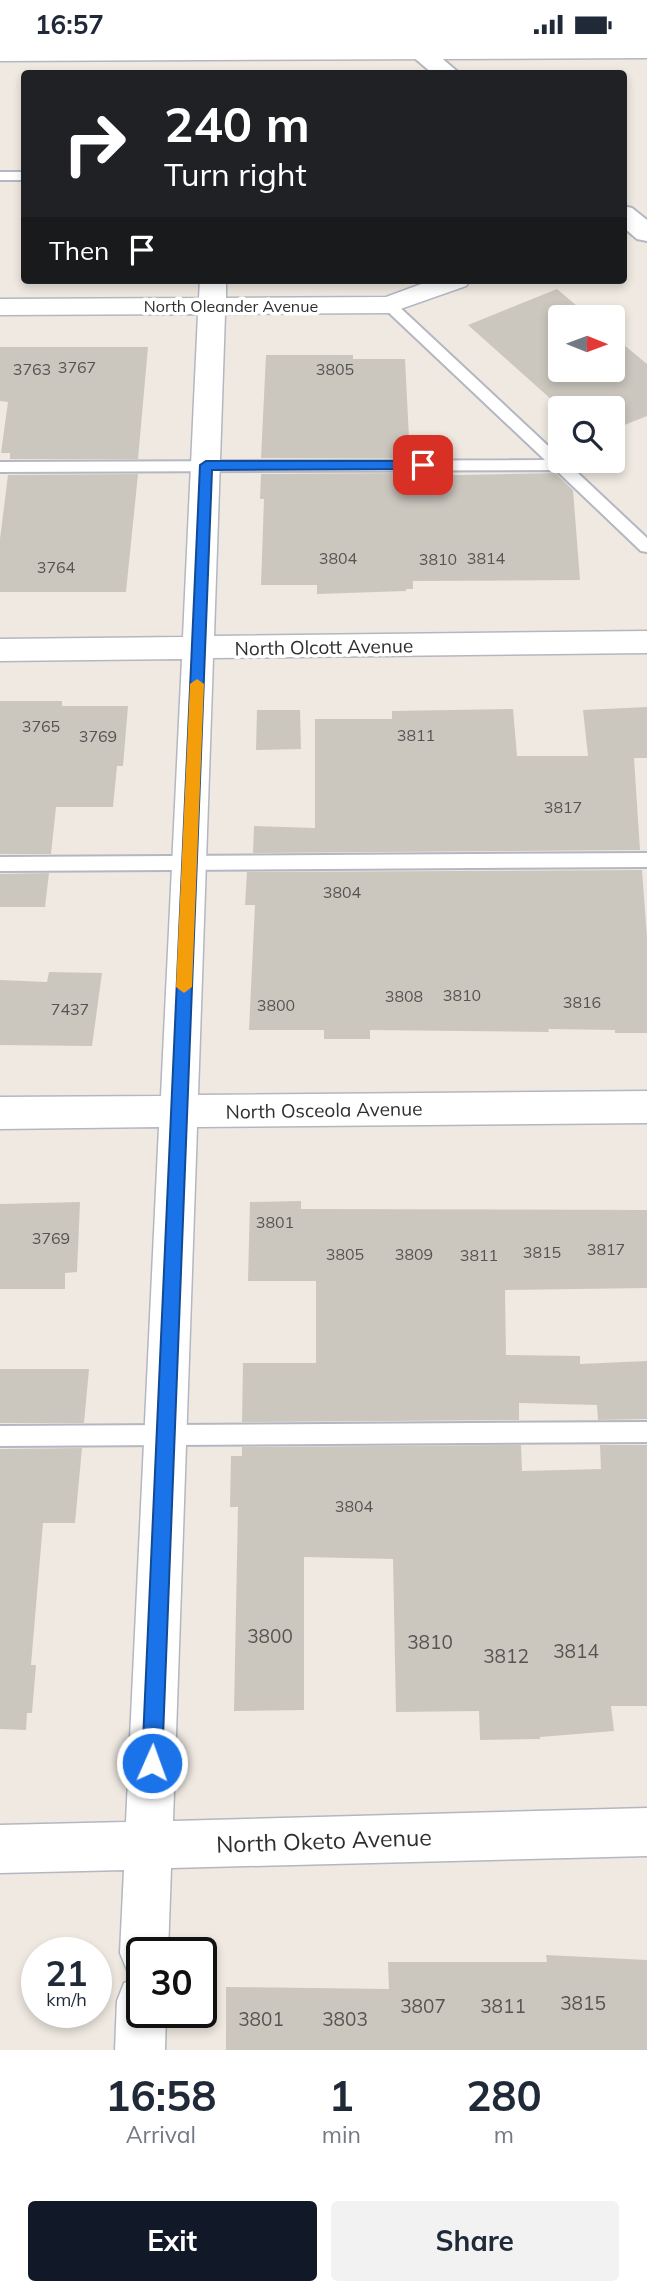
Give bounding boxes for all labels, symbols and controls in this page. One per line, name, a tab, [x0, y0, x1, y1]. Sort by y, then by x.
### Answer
text: 16:57	[35, 8, 104, 41]
text: 240 m	[164, 93, 310, 154]
icon: right	[49, 98, 140, 189]
text: Turn right	[164, 154, 307, 194]
icon: arrive	[123, 231, 161, 269]
text: Then	[49, 234, 109, 267]
street label: North Oleander Avenue	[144, 296, 318, 316]
north arrow	[548, 305, 625, 381]
map controls	[548, 305, 625, 473]
house number: 3767	[58, 357, 96, 377]
house number: 3763	[13, 359, 51, 379]
house number: 3805	[316, 359, 354, 379]
button: search	[548, 396, 625, 473]
pin	[393, 435, 453, 495]
icon: arrive	[404, 446, 442, 484]
house number: 3804	[319, 548, 358, 568]
house number: 3814	[467, 548, 506, 568]
house number: 3810	[419, 549, 457, 569]
house number: 3764	[37, 557, 76, 577]
street label: North Olcott Avenue	[235, 633, 413, 661]
house number: 3765	[22, 716, 60, 736]
house number: 3811	[397, 725, 435, 745]
house number: 3769	[79, 726, 117, 746]
house number: 3817	[544, 797, 582, 817]
house number: 3804	[323, 882, 362, 902]
house number: 3810	[443, 985, 481, 1005]
house number: 3808	[385, 986, 423, 1006]
house number: 3816	[563, 992, 601, 1012]
house number: 3800	[257, 995, 295, 1015]
house number: 7437	[51, 999, 89, 1019]
street label: North Osceola Avenue	[225, 1096, 423, 1124]
house number: 3801	[256, 1212, 294, 1232]
house number: 3769	[32, 1228, 70, 1248]
house number: 3817	[587, 1239, 625, 1259]
house number: 3815	[523, 1242, 561, 1262]
house number: 3805	[326, 1244, 364, 1264]
house number: 3809	[395, 1244, 433, 1264]
house number: 3811	[460, 1245, 498, 1265]
house number: 3804	[335, 1496, 374, 1516]
house number: 3800	[247, 1624, 293, 1648]
house number: 3810	[407, 1630, 453, 1654]
house number: 3814	[553, 1639, 599, 1663]
house number: 3812	[483, 1644, 529, 1668]
position arrow	[115, 1726, 189, 1800]
street label: North Oketo Avenue	[216, 1822, 432, 1859]
speed limit sign: 30	[126, 1937, 217, 2028]
text: 21	[45, 1951, 88, 1995]
text: km/h	[46, 1988, 87, 2011]
house number: 3815	[560, 1991, 606, 2015]
house number: 3807	[400, 1994, 446, 2018]
house number: 3811	[480, 1994, 526, 2018]
house number: 3801	[238, 2007, 284, 2031]
house number: 3803	[322, 2007, 368, 2031]
text: 16:58	[105, 2069, 216, 2122]
text: 1	[329, 2069, 354, 2122]
text: 280	[466, 2069, 542, 2122]
text: Arrival	[126, 2120, 196, 2149]
text: min	[322, 2120, 361, 2149]
text: m	[494, 2120, 514, 2149]
button: Exit	[28, 2201, 317, 2281]
button: Share	[331, 2201, 619, 2281]

